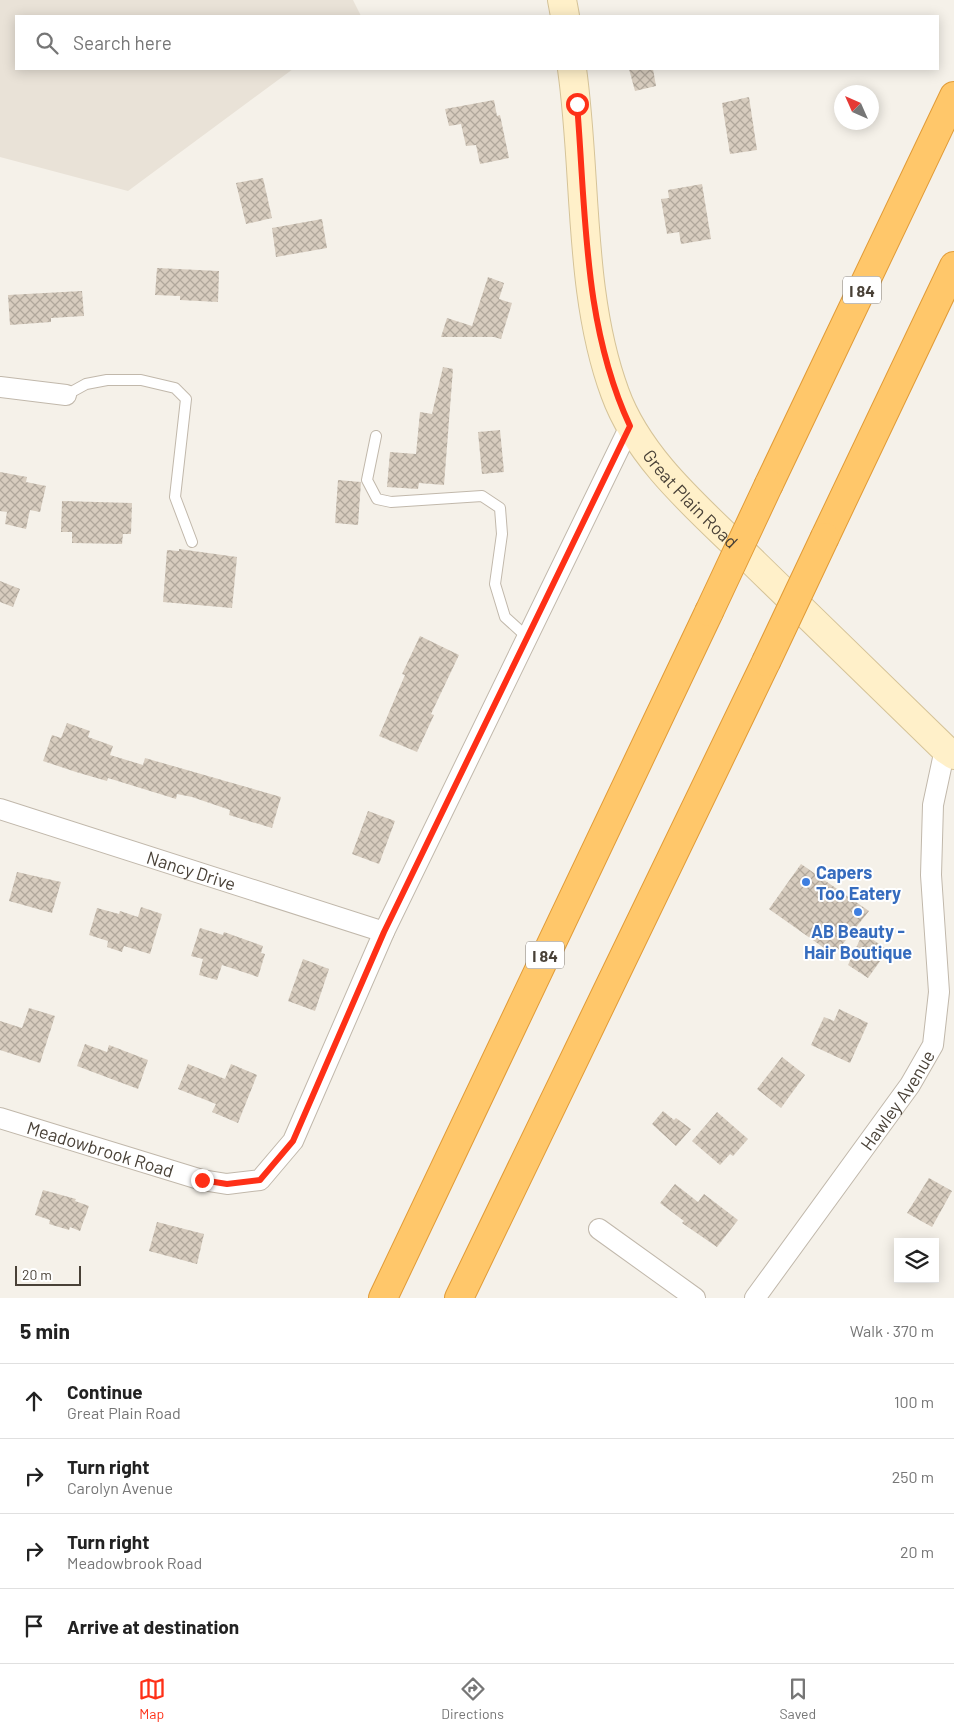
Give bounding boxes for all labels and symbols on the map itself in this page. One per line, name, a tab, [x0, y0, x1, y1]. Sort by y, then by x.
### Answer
north arrow	[834, 85, 879, 130]
route start	[566, 93, 589, 116]
road number: I 84	[843, 276, 881, 304]
street label: Great Plain Road	[638, 445, 743, 553]
street label: Nancy Drive	[144, 846, 239, 895]
place label: Capers Too Eatery	[816, 861, 901, 904]
marker: Capers Too Eatery	[800, 876, 812, 888]
marker: AB Beauty - Hair Boutique	[852, 906, 864, 918]
place label: AB Beauty - Hair Boutique	[804, 920, 912, 963]
road number: I 84	[526, 942, 564, 968]
street label: Hawley Avenue	[855, 1046, 939, 1154]
street label: Meadowbrook Road	[24, 1116, 176, 1182]
route end	[191, 1169, 214, 1192]
scale bar	[15, 1263, 81, 1286]

